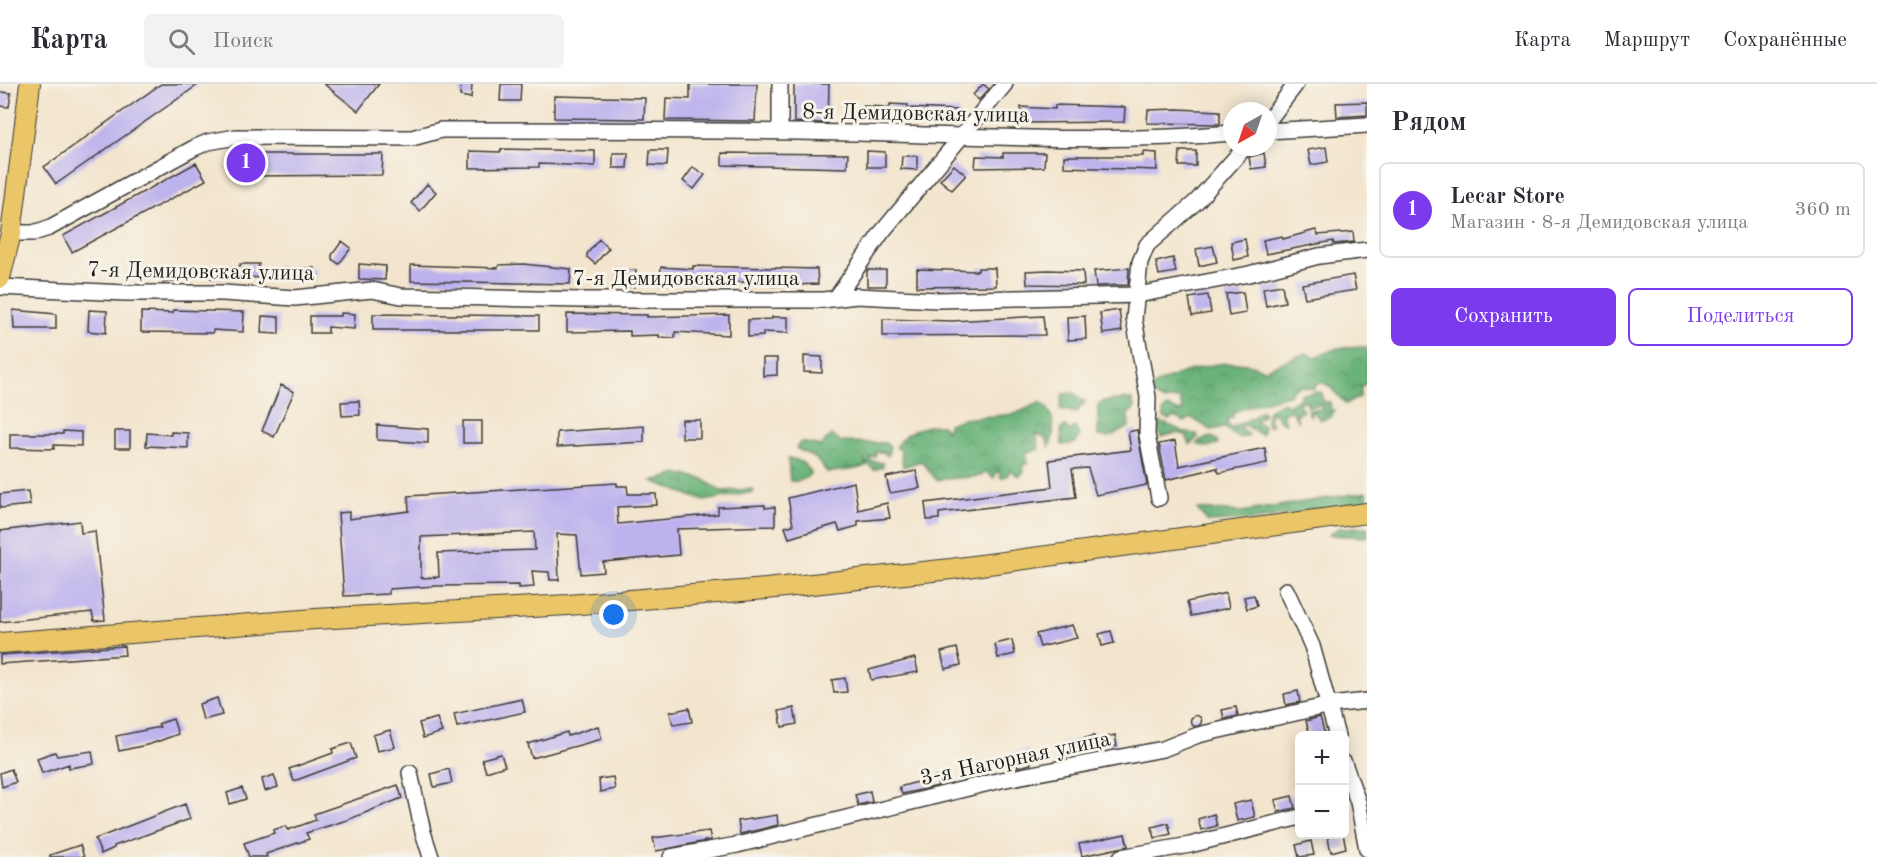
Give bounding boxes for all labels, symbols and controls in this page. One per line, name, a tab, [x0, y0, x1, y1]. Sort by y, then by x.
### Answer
search box	[144, 14, 564, 68]
icon: search	[165, 25, 198, 58]
text: Карта	[30, 27, 108, 55]
text: Поиск	[213, 30, 274, 52]
text: Карта	[1514, 30, 1571, 51]
text: Маршрут	[1604, 30, 1690, 51]
text: Сохранённые	[1723, 30, 1847, 51]
street label: 8-я Демидовская улица	[802, 101, 1030, 127]
north arrow	[1223, 102, 1277, 156]
text: Рядом	[1391, 110, 1466, 136]
pin: 1	[226, 140, 266, 185]
text: Lecar Store	[1450, 186, 1565, 208]
text: 1	[1407, 200, 1418, 220]
text: 360 m	[1795, 200, 1851, 220]
text: Магазин · 8-я Демидовская улица	[1450, 213, 1748, 233]
street label: 7-я Демидовская улица	[87, 259, 315, 285]
street label: 7-я Демидовская улица	[572, 268, 800, 290]
button: Сохранить	[1391, 288, 1616, 346]
button: Поделиться	[1628, 288, 1853, 346]
your location	[599, 600, 628, 629]
street label: 3-я Нагорная улица	[918, 728, 1113, 790]
map controls	[1295, 731, 1349, 839]
button: +	[1295, 731, 1349, 785]
button: −	[1295, 785, 1349, 839]

